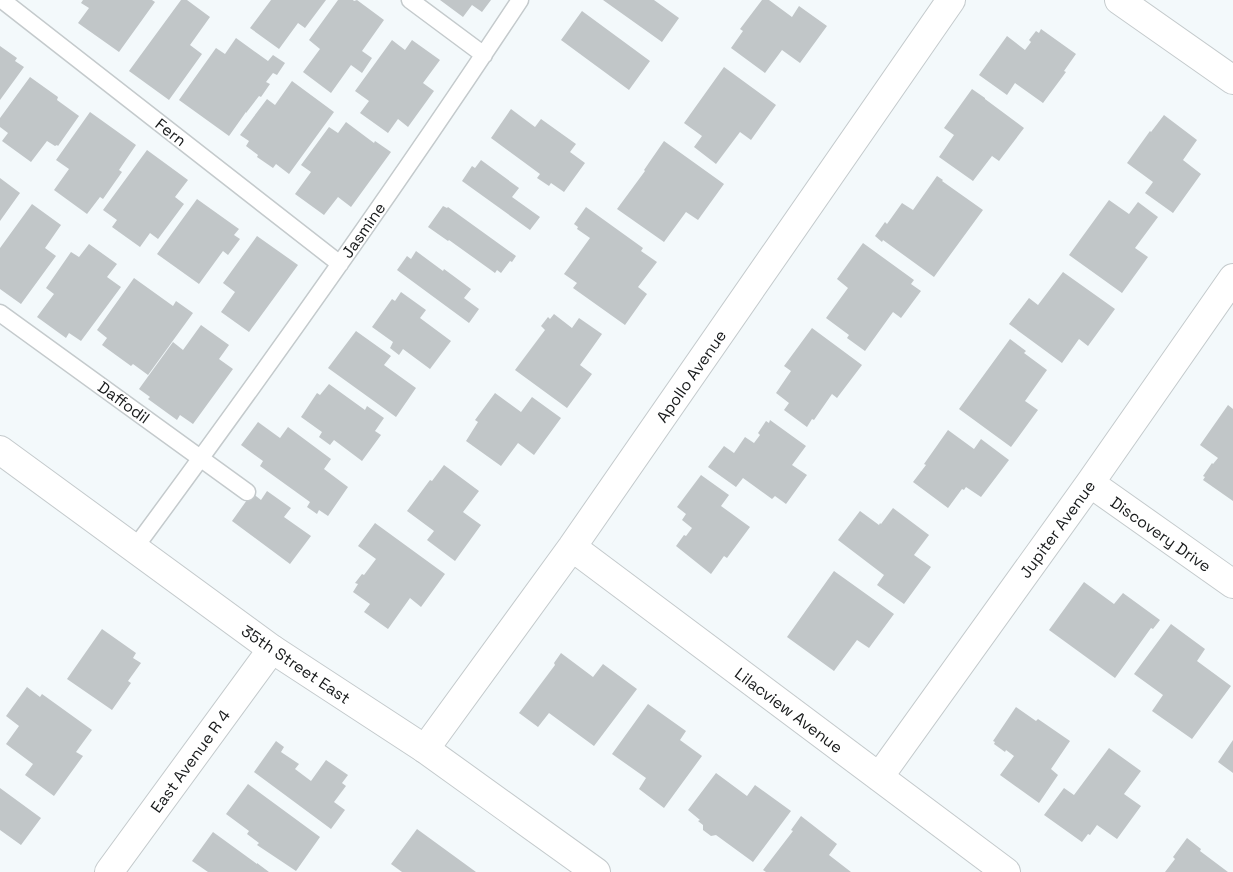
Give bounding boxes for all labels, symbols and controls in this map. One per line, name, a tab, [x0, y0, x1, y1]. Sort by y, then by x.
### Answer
street label: Fern	[151, 114, 190, 151]
street label: Jasmine	[337, 198, 390, 262]
street label: Apollo Avenue	[652, 326, 731, 427]
street label: Daffodil	[94, 377, 154, 428]
street label: Jupiter Avenue	[1015, 476, 1100, 582]
street label: Discovery Drive	[1106, 492, 1215, 577]
street label: 35th Street East	[237, 620, 354, 709]
street label: Lilacview Avenue	[731, 663, 847, 758]
street label: East Avenue R 4	[146, 706, 235, 817]

